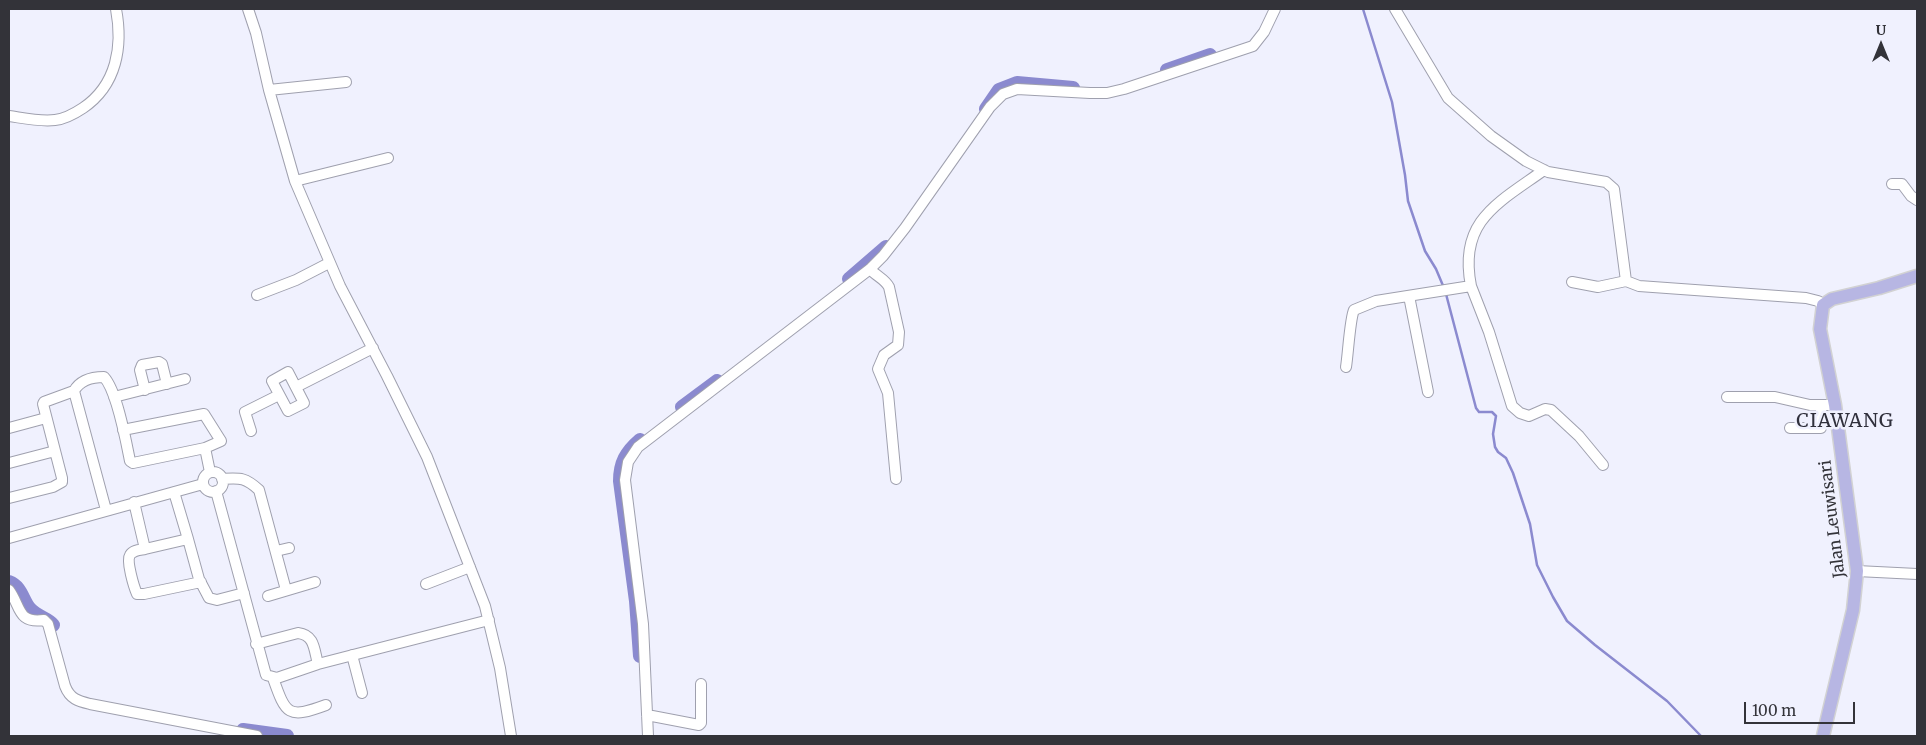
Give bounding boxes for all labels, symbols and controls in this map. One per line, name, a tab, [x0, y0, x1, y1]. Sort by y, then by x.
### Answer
north arrow	[1856, 20, 1906, 70]
text: U	[1876, 21, 1886, 39]
district label: CIAWANG	[1795, 411, 1895, 433]
street label: Jalan Leuwisari	[1816, 459, 1850, 579]
scale bar	[1746, 692, 1857, 724]
text: 100 m	[1752, 701, 1796, 720]

